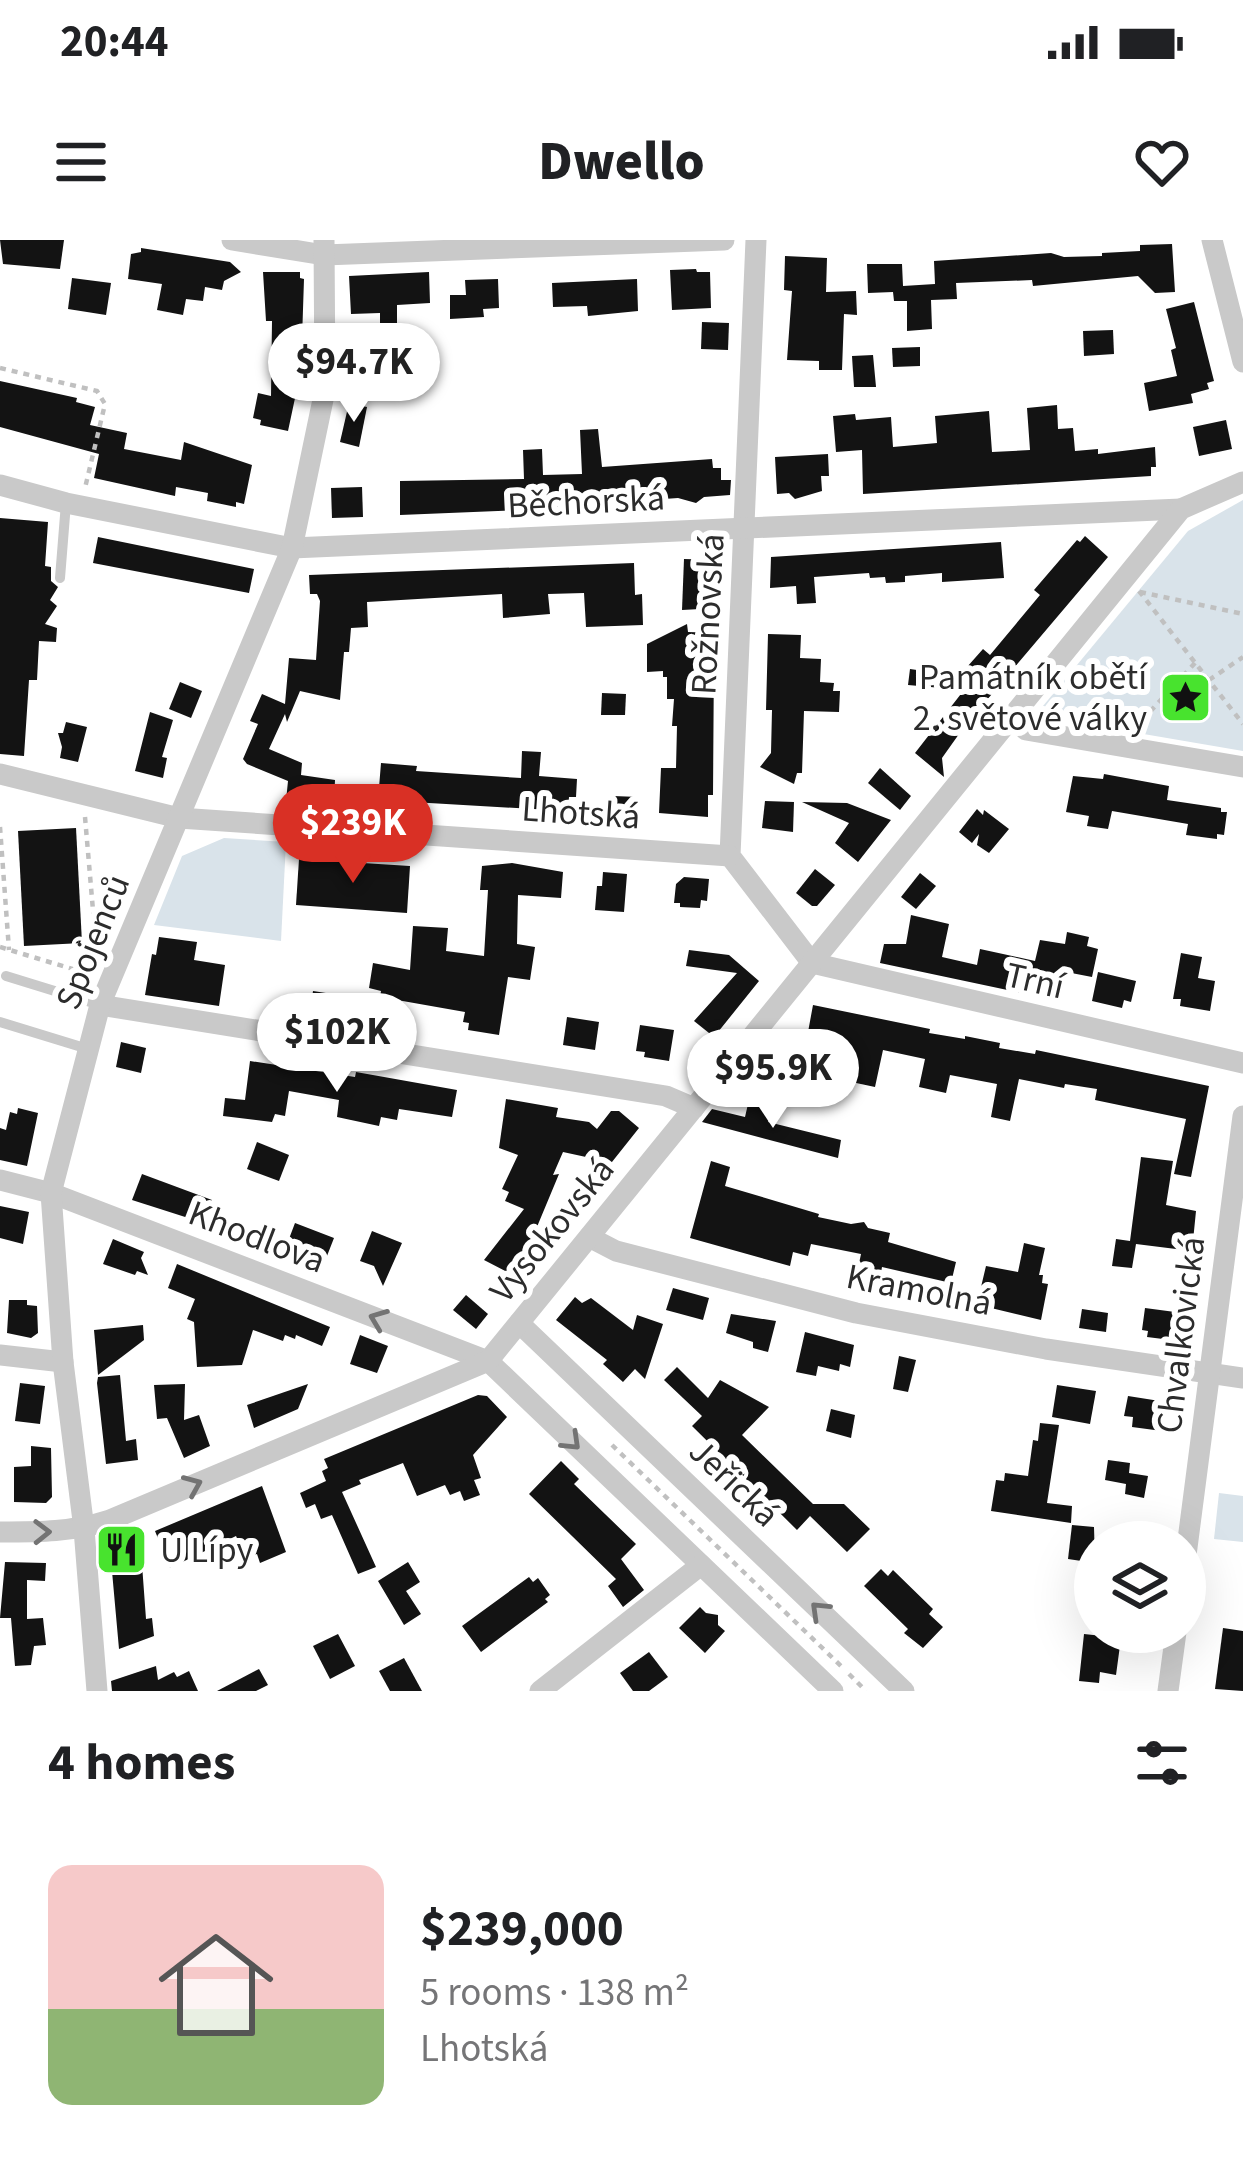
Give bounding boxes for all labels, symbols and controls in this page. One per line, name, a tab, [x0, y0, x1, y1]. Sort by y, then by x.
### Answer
text: 20:44	[60, 10, 169, 74]
text: Dwello	[538, 124, 705, 201]
icon: menu	[48, 129, 114, 195]
icon: heart	[1129, 129, 1195, 195]
pin: $94.7K	[256, 323, 452, 425]
text: $94.7K	[295, 334, 413, 390]
street label: Běchorská	[506, 472, 666, 532]
street label: Rožnovská	[678, 532, 738, 696]
place label: Památník obětí 2. světové války	[913, 652, 1148, 744]
place icon: Památník obětí 2. světové války	[1158, 670, 1214, 726]
street label: Lhotská	[520, 783, 642, 843]
pin: $239K	[269, 784, 437, 886]
text: $239K	[300, 795, 406, 851]
street label: Spojenců	[43, 867, 143, 1017]
street label: Trní	[1001, 950, 1070, 1013]
pin: $102K	[253, 993, 421, 1095]
text: $102K	[284, 1004, 390, 1060]
pin: $95.9K	[675, 1029, 871, 1131]
text: $95.9K	[714, 1040, 832, 1096]
street label: Vysokovská	[478, 1146, 626, 1314]
street label: Khodlova	[181, 1188, 333, 1286]
street label: Chvalkovická	[1144, 1234, 1218, 1436]
street label: Kramolná	[842, 1251, 996, 1329]
one-way arrow	[369, 1309, 390, 1334]
street label: Jeřická	[677, 1427, 791, 1539]
one-way arrow	[558, 1428, 580, 1450]
one-way arrow	[181, 1475, 202, 1499]
one-way arrow	[33, 1519, 52, 1545]
map controls	[1074, 1521, 1206, 1653]
button: layers	[1074, 1521, 1206, 1653]
restaurant icon: U Lípy	[93, 1522, 149, 1578]
place label: U Lípy	[160, 1525, 254, 1576]
one-way arrow	[811, 1603, 833, 1625]
text: 4 homes	[48, 1727, 235, 1799]
icon: filters	[1129, 1730, 1195, 1796]
text: $239,000	[420, 1893, 624, 1965]
icon: home	[144, 1913, 288, 2057]
text: 5 rooms · 138 m²	[420, 1965, 689, 2021]
text: Lhotská	[420, 2021, 548, 2077]

